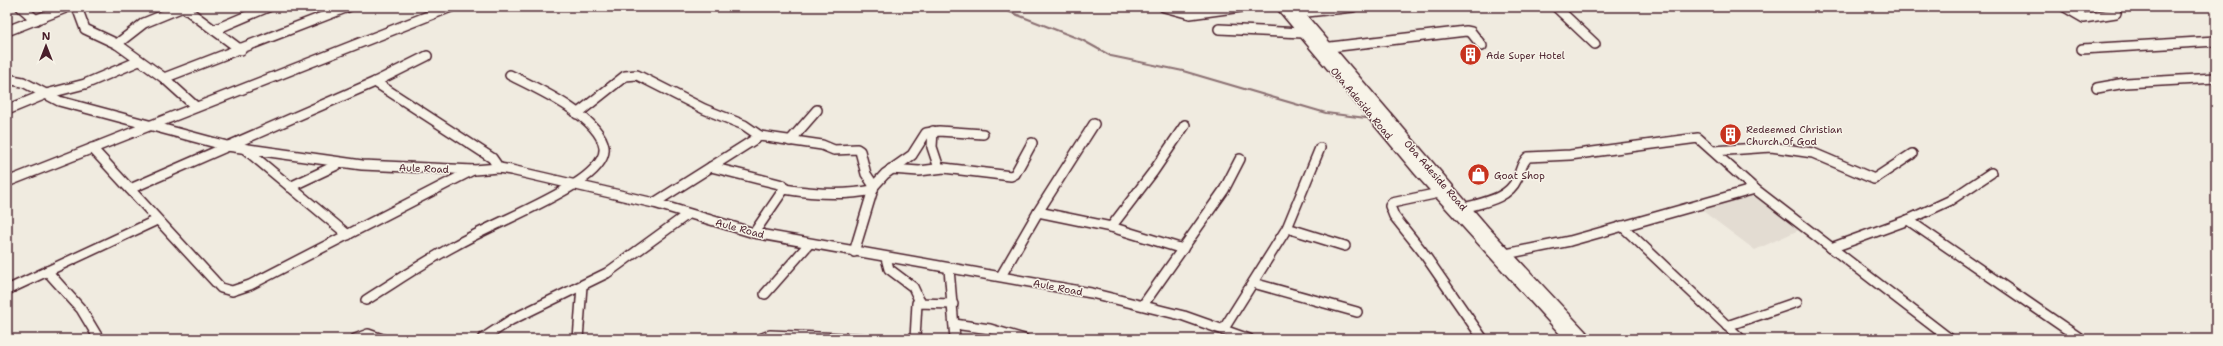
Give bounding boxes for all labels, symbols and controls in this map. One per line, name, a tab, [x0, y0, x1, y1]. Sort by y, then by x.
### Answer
north arrow	[26, 26, 66, 66]
text: N	[42, 29, 51, 44]
building icon: Ade Super Hotel	[1458, 42, 1484, 68]
place label: Ade Super Hotel	[1486, 49, 1565, 62]
street label: Oba Adesida Road	[1328, 65, 1396, 143]
building icon: Redeemed Christian Church Of God	[1717, 122, 1743, 148]
place label: Redeemed Christian Church Of God	[1746, 123, 1842, 148]
street label: Oba Adeside Road	[1401, 137, 1470, 214]
street label: Aule Road	[399, 161, 450, 176]
shop icon: Goat Shop	[1465, 162, 1491, 188]
place label: Goat Shop	[1494, 169, 1545, 182]
street label: Aule Road	[714, 216, 766, 241]
street label: Aule Road	[1032, 276, 1084, 299]

